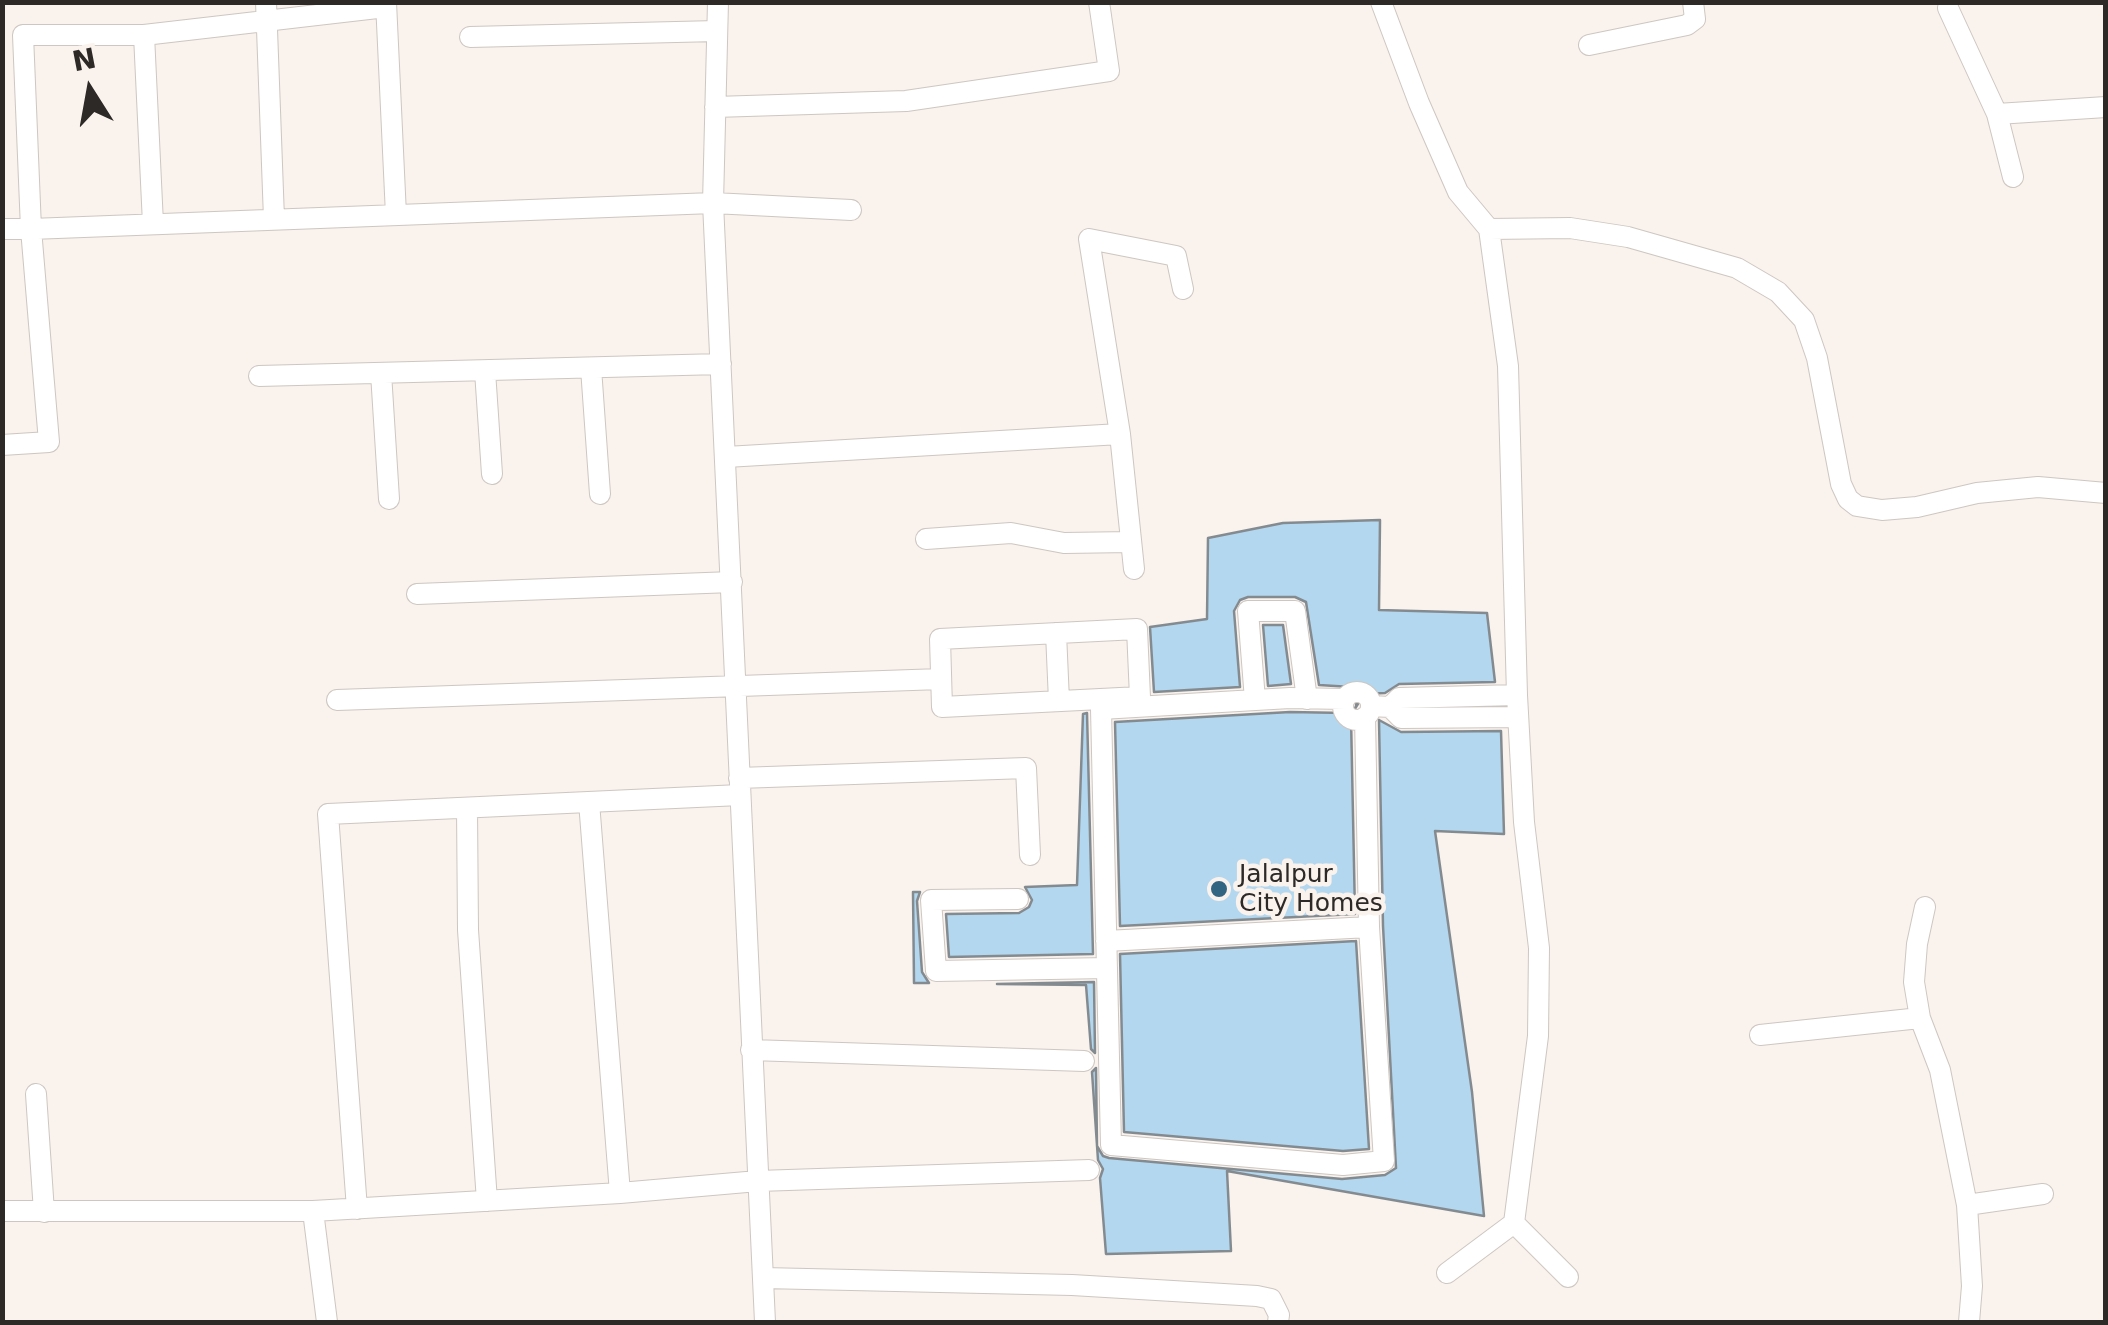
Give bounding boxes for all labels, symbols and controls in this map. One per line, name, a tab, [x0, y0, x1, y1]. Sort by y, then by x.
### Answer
north arrow	[40, 40, 140, 140]
text: N	[70, 42, 99, 78]
place label: Jalalpur City Homes	[1239, 860, 1383, 919]
marker: Jalalpur City Homes	[1208, 878, 1230, 900]

